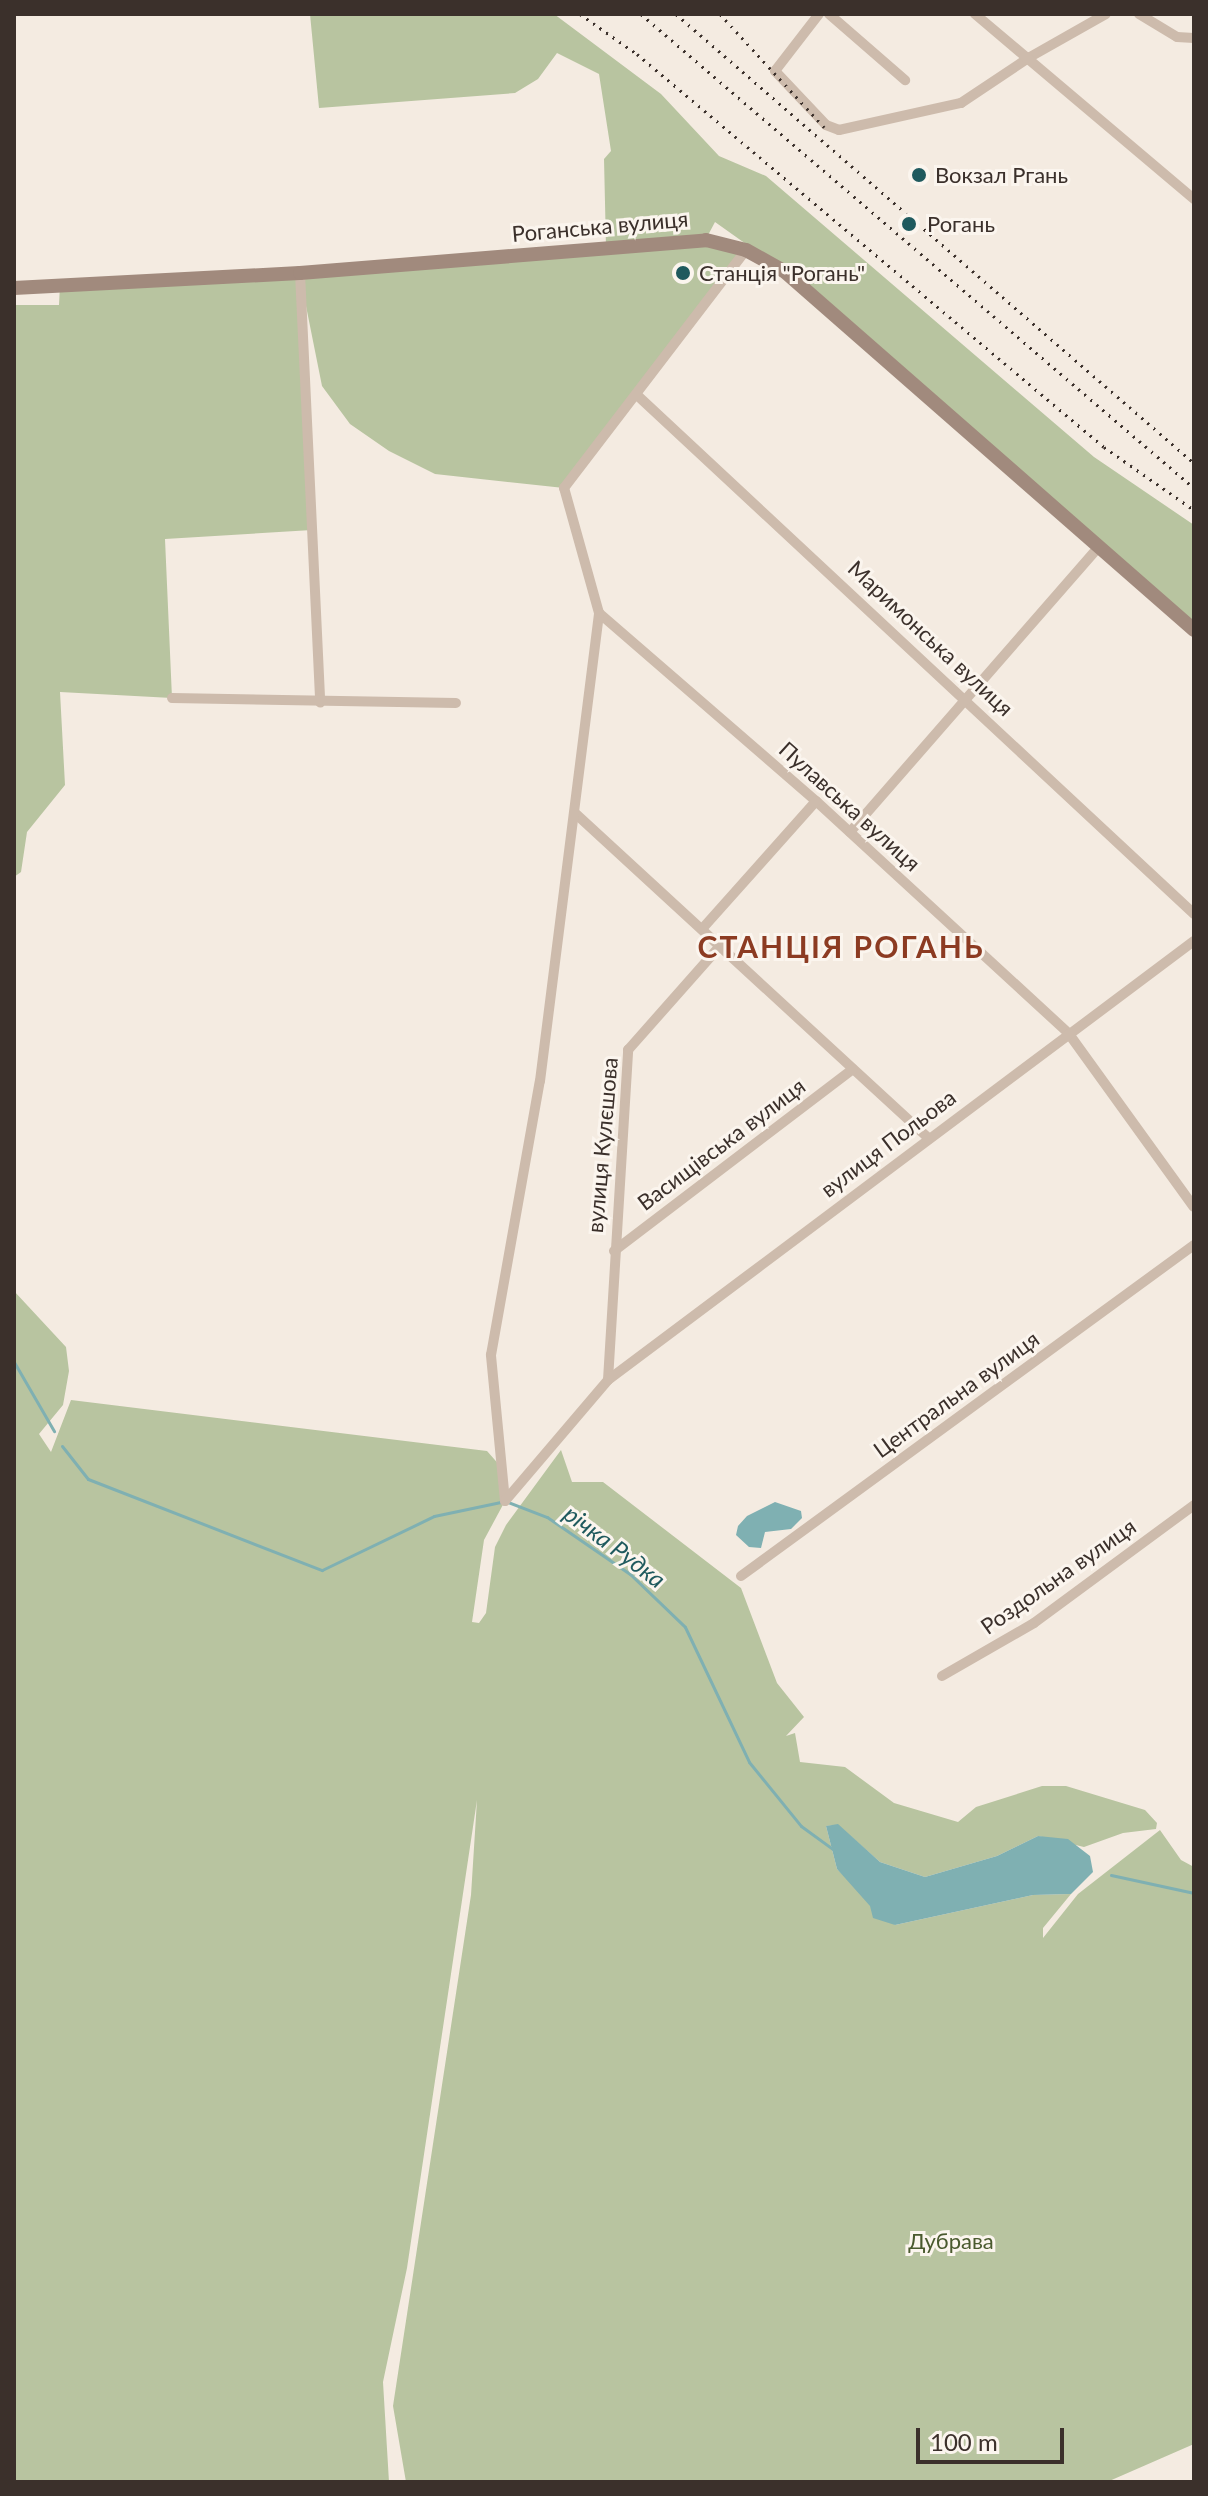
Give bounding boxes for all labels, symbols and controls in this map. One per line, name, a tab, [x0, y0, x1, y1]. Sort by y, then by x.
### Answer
place label: Вокзал Ргань	[935, 162, 1068, 188]
marker: Вокзал Ргань	[910, 166, 928, 184]
street label: Роганська вулиця	[511, 205, 689, 247]
place label: Рогань	[927, 211, 995, 237]
marker: Рогань	[898, 213, 920, 235]
place label: Станція "Рогань"	[699, 260, 865, 286]
marker: Станція "Рогань"	[674, 264, 692, 282]
street label: Маримонська вулиця	[843, 555, 1019, 721]
street label: Пулавська вулиця	[774, 736, 926, 876]
district label: СТАНЦІЯ РОГАНЬ	[698, 928, 984, 964]
street label: вулиця Кулєшова	[581, 1056, 623, 1234]
street label: Васищівська вулиця	[632, 1072, 810, 1216]
street label: вулиця Польова	[815, 1084, 961, 1202]
street label: Центральна вулиця	[868, 1325, 1044, 1463]
water label: річка Рудка	[559, 1499, 671, 1593]
street label: Роздольна вулиця	[975, 1513, 1141, 1639]
park label: Дубрава	[908, 2228, 994, 2254]
scale bar	[920, 2412, 1068, 2462]
text: 100 m	[930, 2427, 998, 2456]

